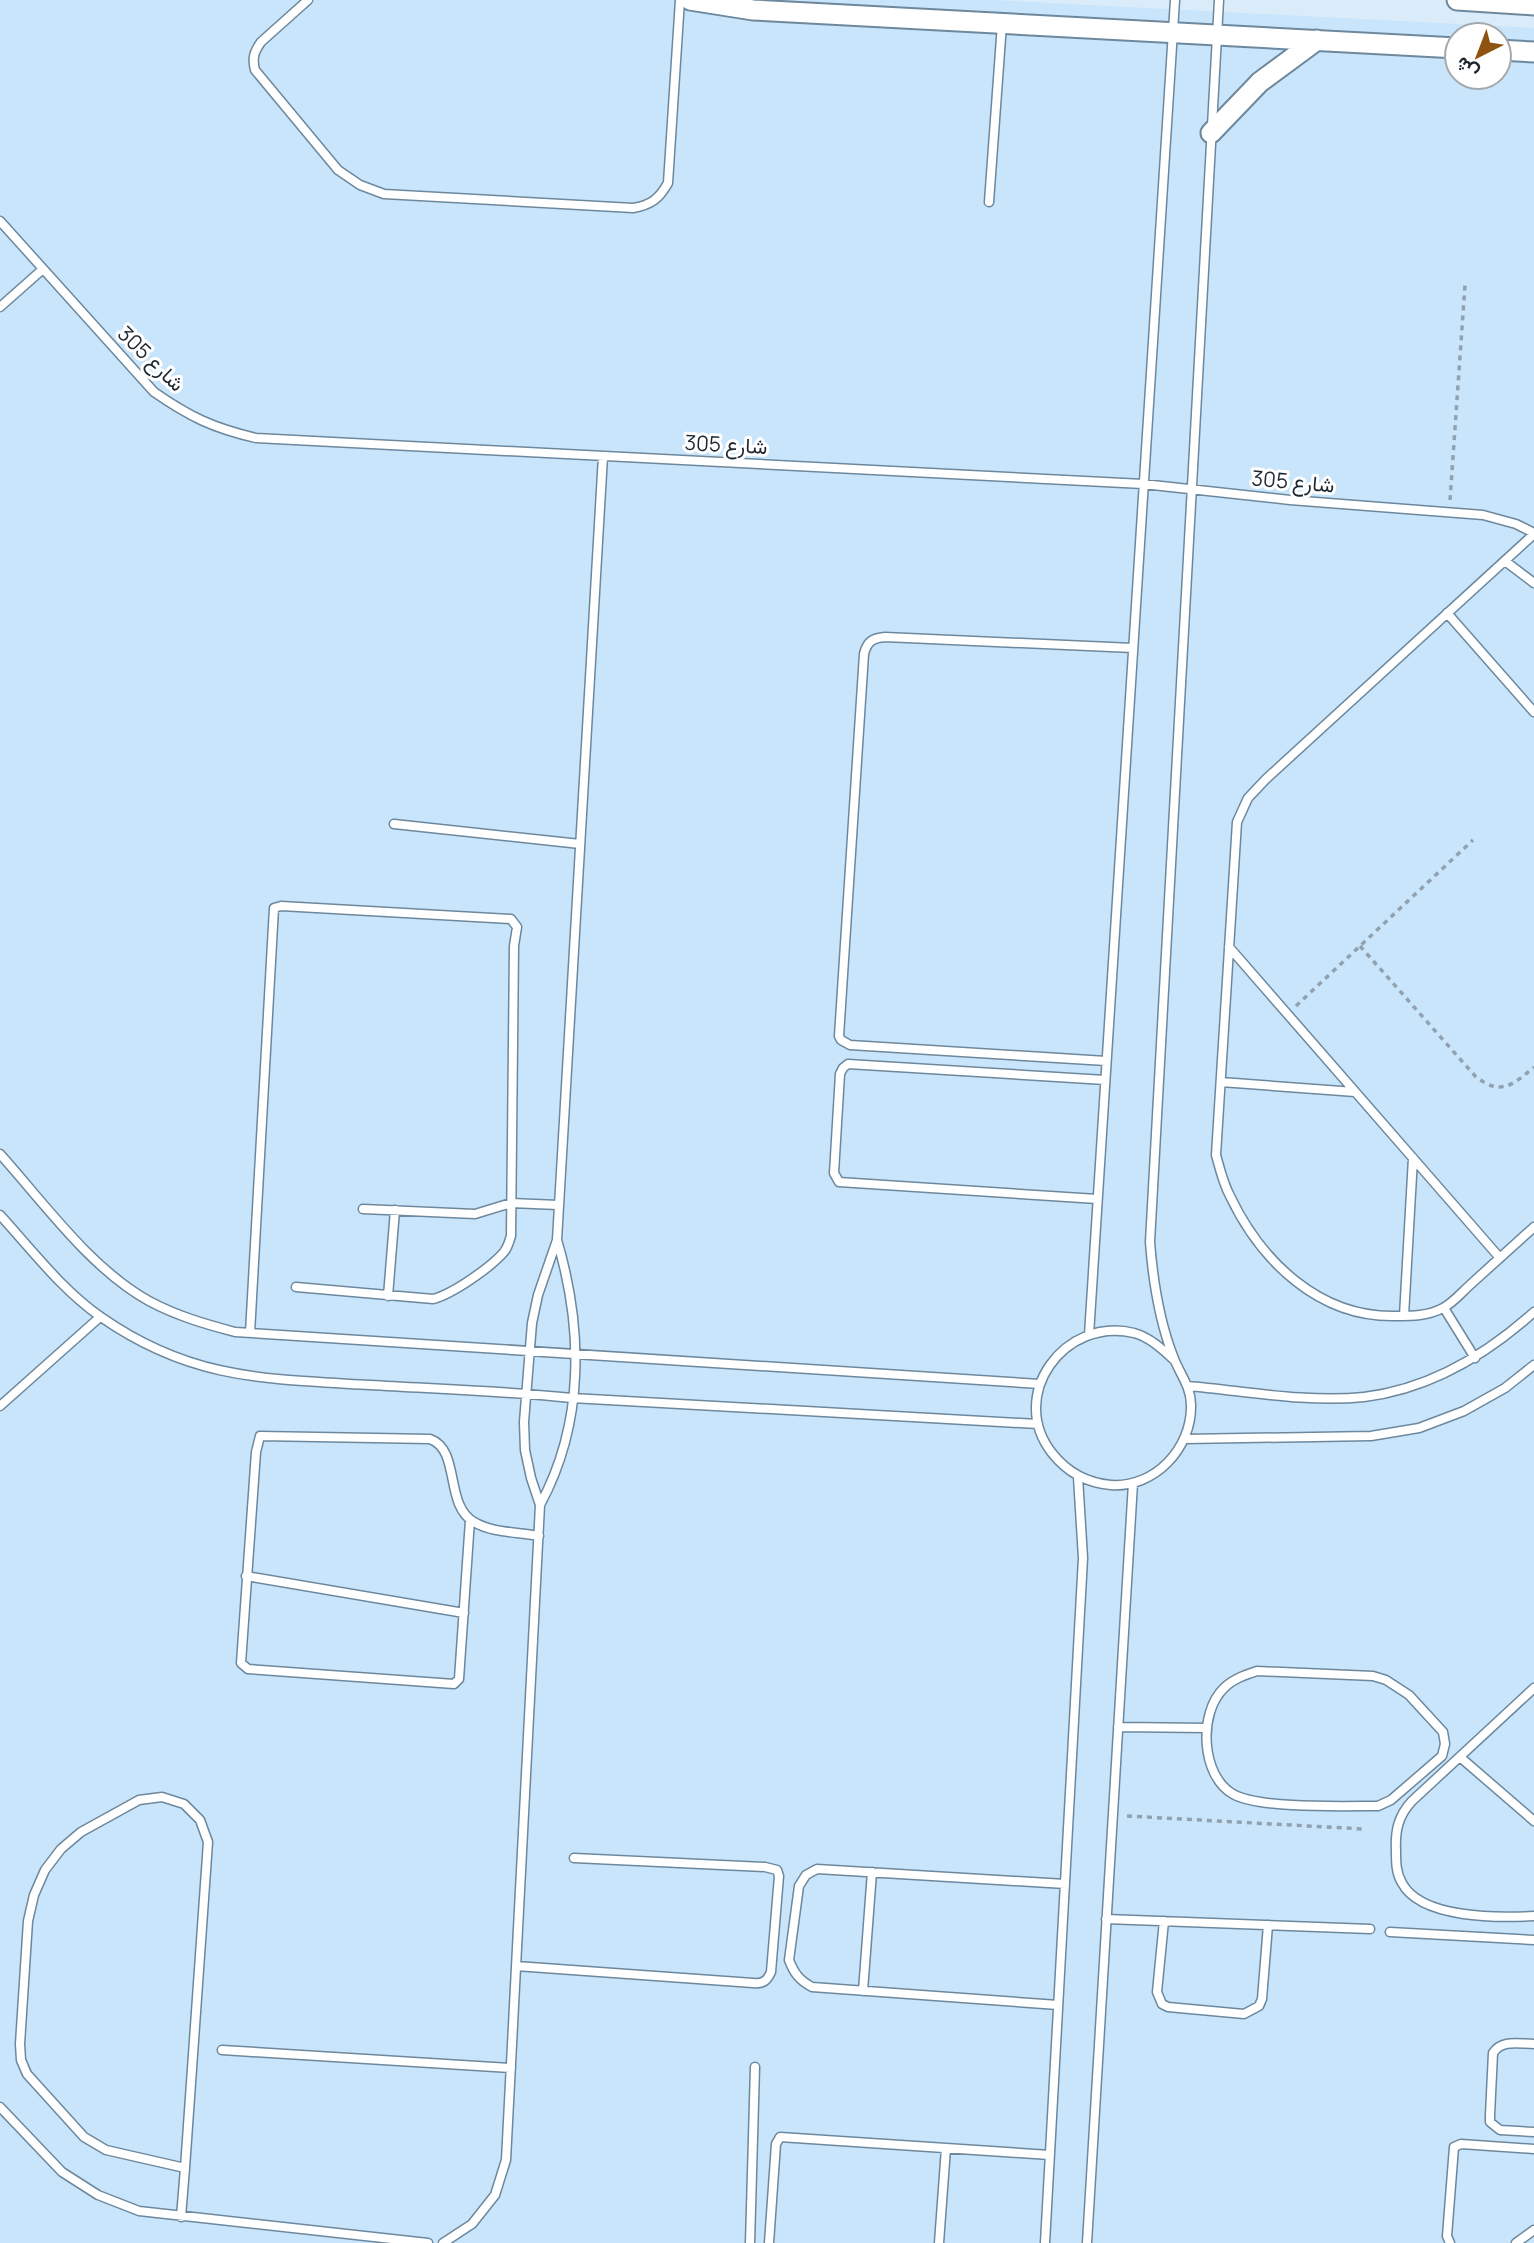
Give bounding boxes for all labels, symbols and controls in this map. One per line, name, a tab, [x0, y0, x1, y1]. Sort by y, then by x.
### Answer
north arrow	[1443, 21, 1513, 91]
text: ش	[1449, 51, 1484, 86]
street label: شارع 305	[111, 319, 191, 398]
street label: شارع 305	[684, 428, 768, 461]
street label: شارع 305	[1250, 463, 1336, 500]

